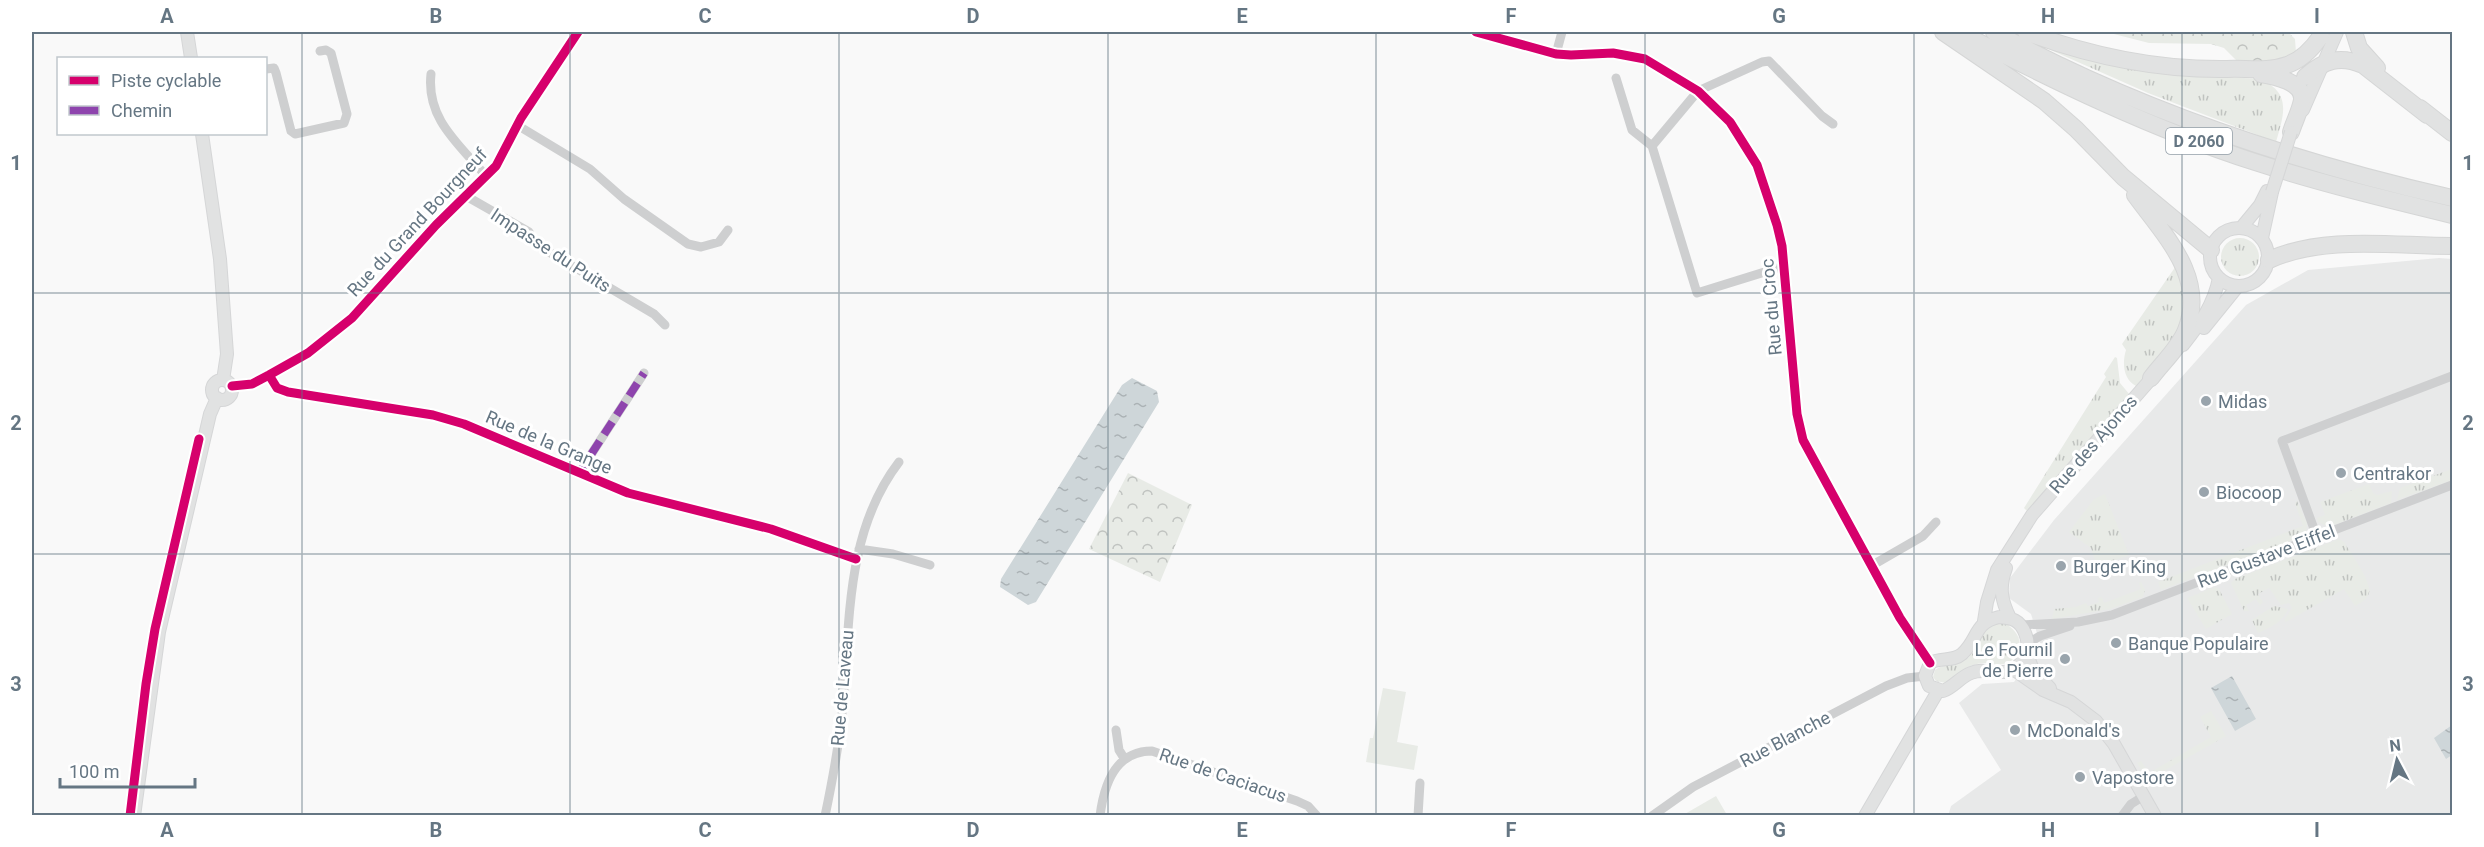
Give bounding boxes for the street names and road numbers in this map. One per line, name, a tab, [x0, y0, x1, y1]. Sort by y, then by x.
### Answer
road number: D 2060	[2166, 128, 2232, 154]
street label: Rue du Grand Bourgneuf	[343, 143, 492, 300]
street label: Impasse du Puits	[487, 203, 615, 297]
street label: Rue du Croc	[1756, 258, 1786, 356]
street label: Rue des Ajoncs	[2045, 391, 2141, 497]
street label: Rue de la Grange	[483, 406, 615, 478]
street label: Rue Gustave Eiffel	[2194, 520, 2338, 592]
street label: Rue de Laveau	[826, 629, 858, 747]
street label: Rue Blanche	[1736, 706, 1834, 772]
street label: Rue de Caciacus	[1157, 743, 1289, 807]

